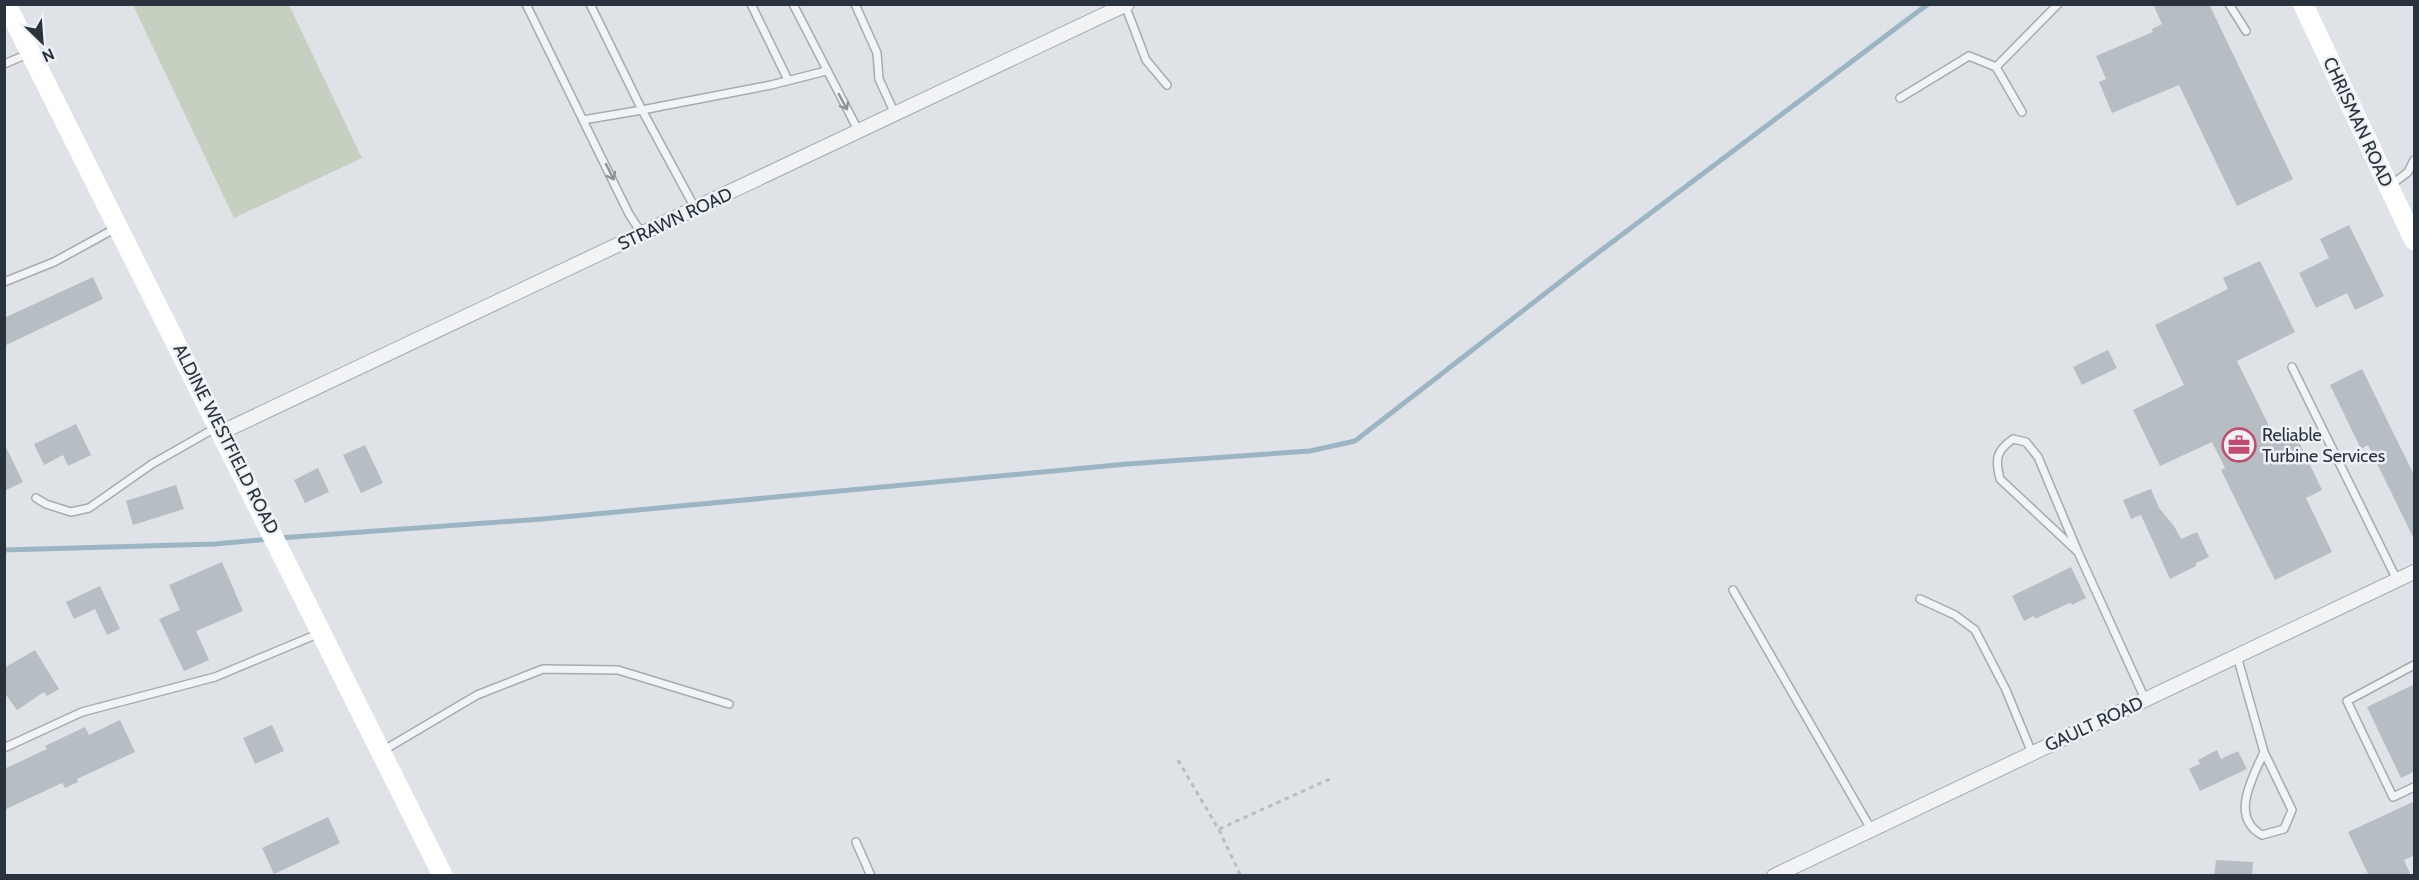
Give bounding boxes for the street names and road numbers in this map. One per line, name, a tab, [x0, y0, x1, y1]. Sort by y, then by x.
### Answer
street label: CHRISMAN ROAD	[2318, 54, 2398, 190]
street label: STRAWN ROAD	[614, 183, 736, 255]
street label: ALDINE WESTFIELD ROAD	[168, 340, 284, 538]
street label: GAULT ROAD	[2041, 692, 2147, 756]

